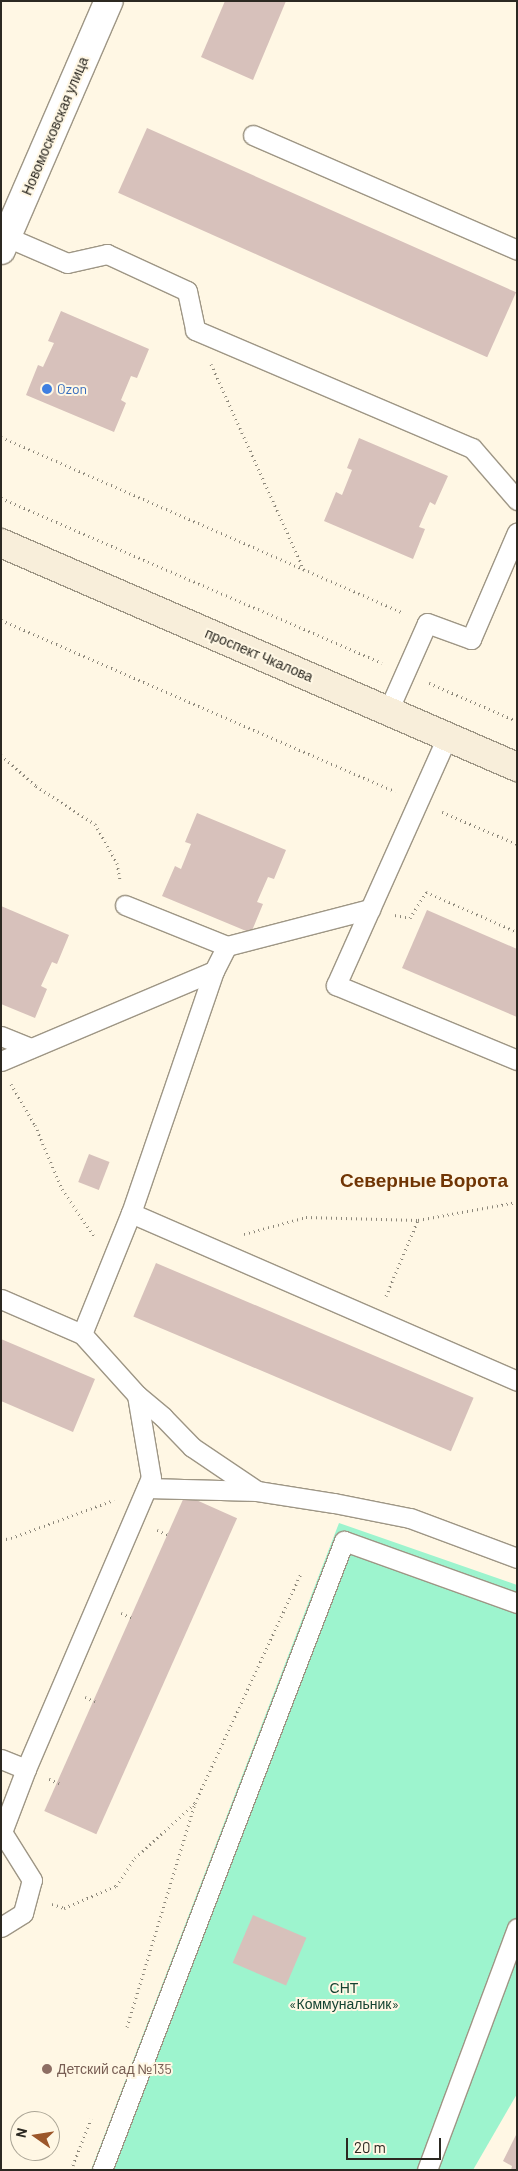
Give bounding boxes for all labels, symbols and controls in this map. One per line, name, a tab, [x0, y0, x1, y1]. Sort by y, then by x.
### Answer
street label: Новомосковская улица	[18, 54, 92, 198]
place label: Ozon	[57, 381, 87, 397]
marker: Ozon	[41, 383, 53, 395]
street label: проспект Чкалова	[202, 625, 316, 685]
district label: Северные Ворота	[340, 1169, 508, 1191]
park label: СНТ «Коммунальник»	[289, 1980, 399, 2012]
place label: Детский сад №135	[57, 2061, 172, 2077]
marker: Детский сад №135	[41, 2063, 53, 2075]
north arrow	[10, 2111, 60, 2161]
text: N	[12, 2126, 30, 2139]
scale bar	[348, 2128, 443, 2160]
text: 20 m	[354, 2138, 386, 2156]

